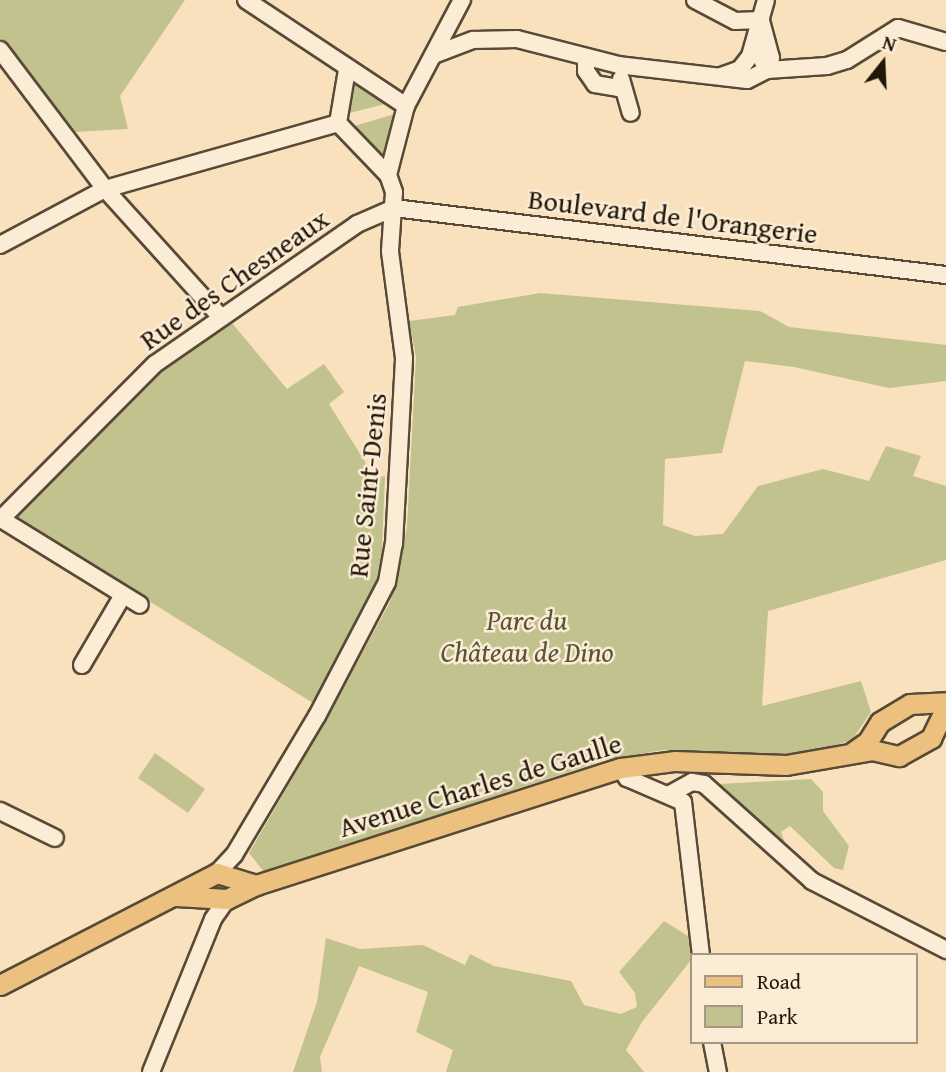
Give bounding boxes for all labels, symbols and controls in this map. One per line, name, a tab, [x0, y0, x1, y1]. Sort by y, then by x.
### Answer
north arrow	[848, 28, 918, 98]
text: N	[879, 28, 900, 58]
street label: Boulevard de l'Orangerie	[526, 182, 820, 250]
street label: Rue des Chesneaux	[133, 201, 335, 357]
street label: Rue Saint-Denis	[341, 391, 393, 579]
park label: Parc du Château de Dino	[440, 603, 614, 669]
street label: Avenue Charles de Gaulle	[334, 726, 626, 844]
legend	[690, 953, 918, 1044]
text: Road	[757, 966, 801, 997]
text: Park	[757, 1001, 798, 1032]

